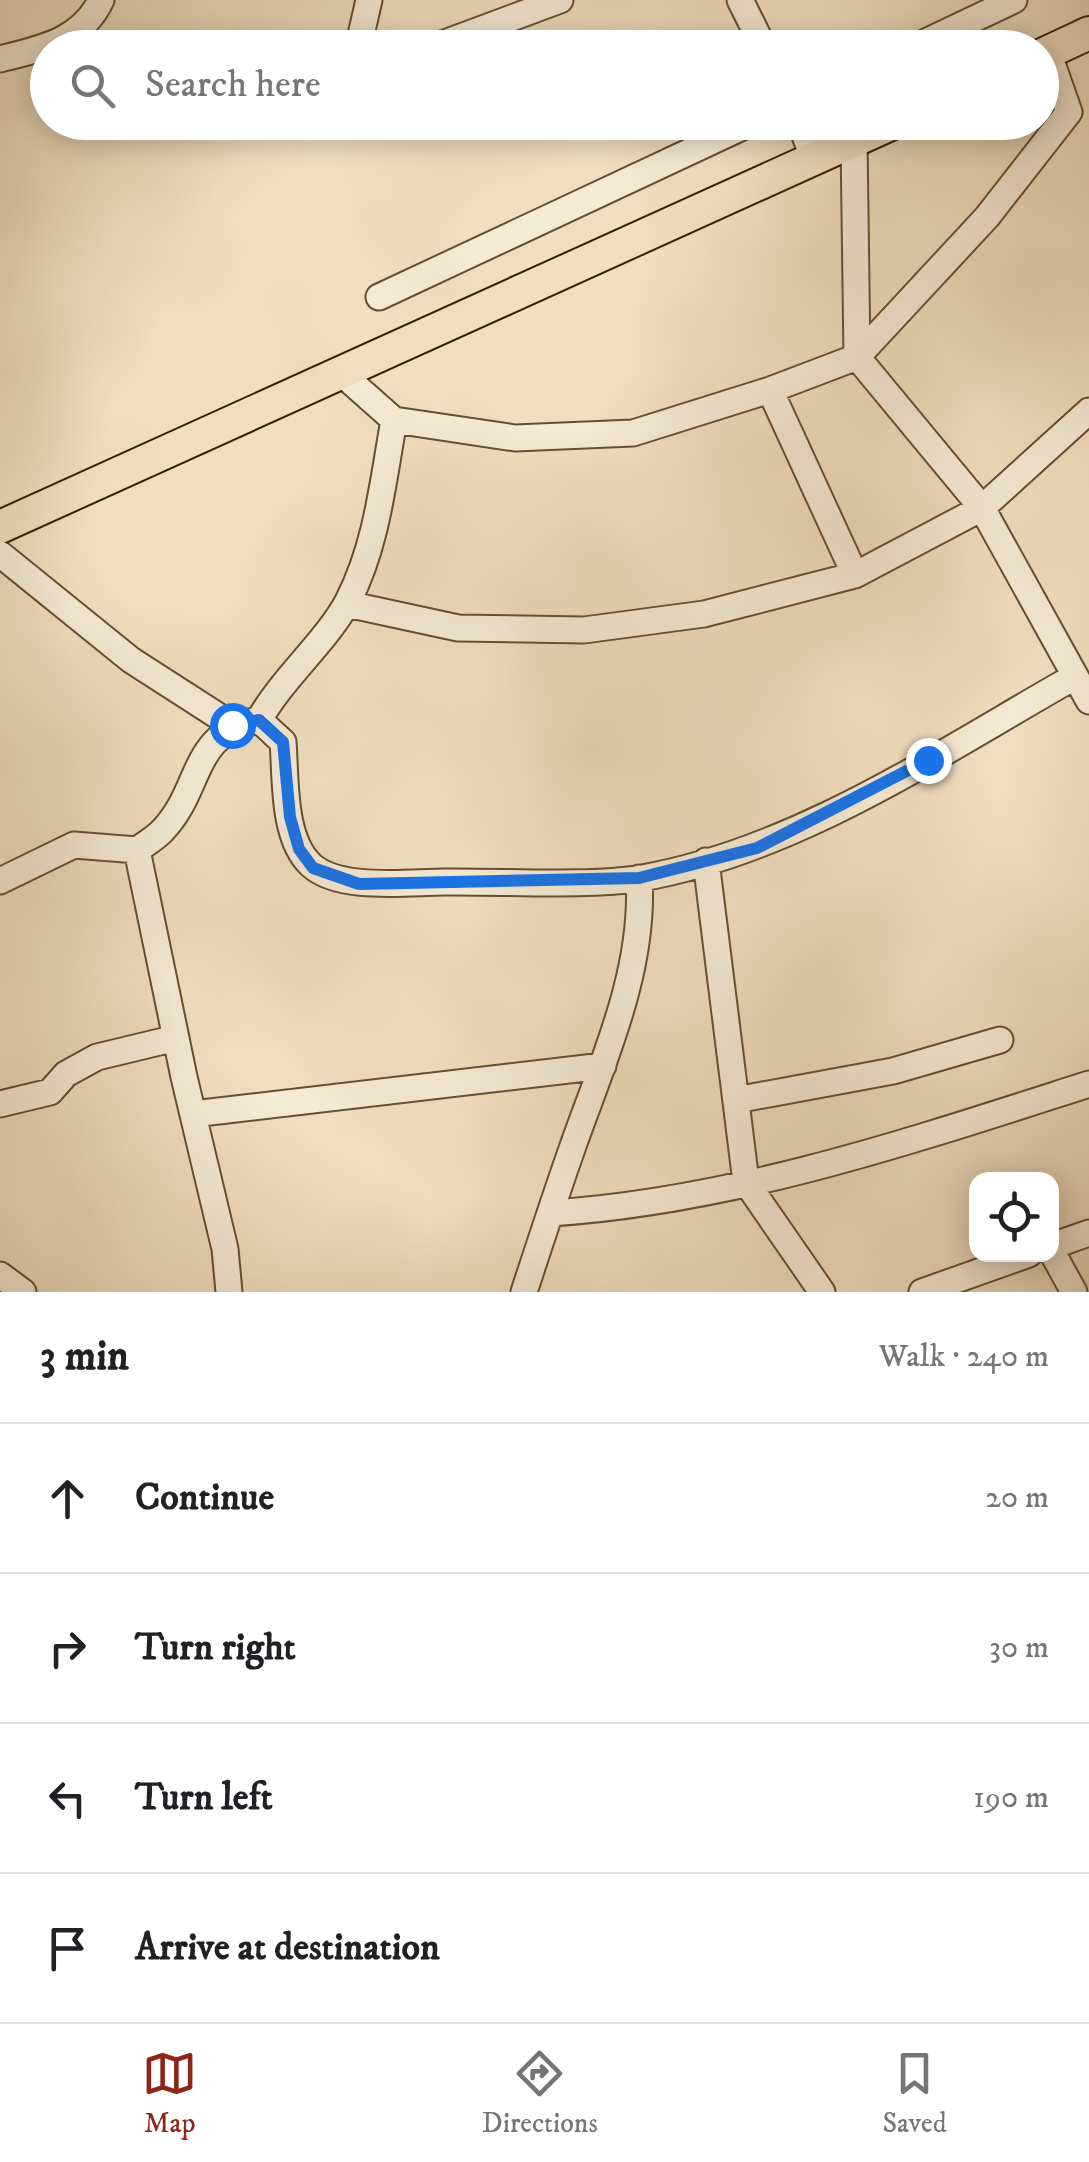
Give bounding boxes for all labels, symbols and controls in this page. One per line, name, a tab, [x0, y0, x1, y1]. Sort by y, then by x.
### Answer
search box	[30, 30, 1059, 140]
icon: search	[65, 58, 120, 113]
text: Search here	[145, 61, 321, 109]
route start	[210, 703, 256, 749]
route end	[906, 738, 952, 784]
map controls	[969, 1172, 1059, 1262]
button: locate	[969, 1172, 1059, 1262]
text: 3 min	[40, 1331, 129, 1383]
text: Walk · 240 m	[879, 1337, 1049, 1377]
icon: ahead	[40, 1471, 95, 1526]
text: Continue	[135, 1474, 274, 1522]
text: 20 m	[985, 1478, 1049, 1518]
icon: right	[40, 1621, 95, 1676]
text: Turn right	[135, 1624, 296, 1672]
text: 30 m	[989, 1628, 1049, 1668]
icon: left	[40, 1771, 95, 1826]
text: Turn left	[135, 1774, 273, 1822]
text: 190 m	[973, 1778, 1049, 1818]
icon: arrive	[40, 1921, 95, 1976]
text: Arrive at destination	[135, 1924, 440, 1972]
tab: Map	[142, 2046, 197, 2141]
tab: Directions	[482, 2046, 598, 2141]
tab: Saved	[882, 2046, 947, 2141]

